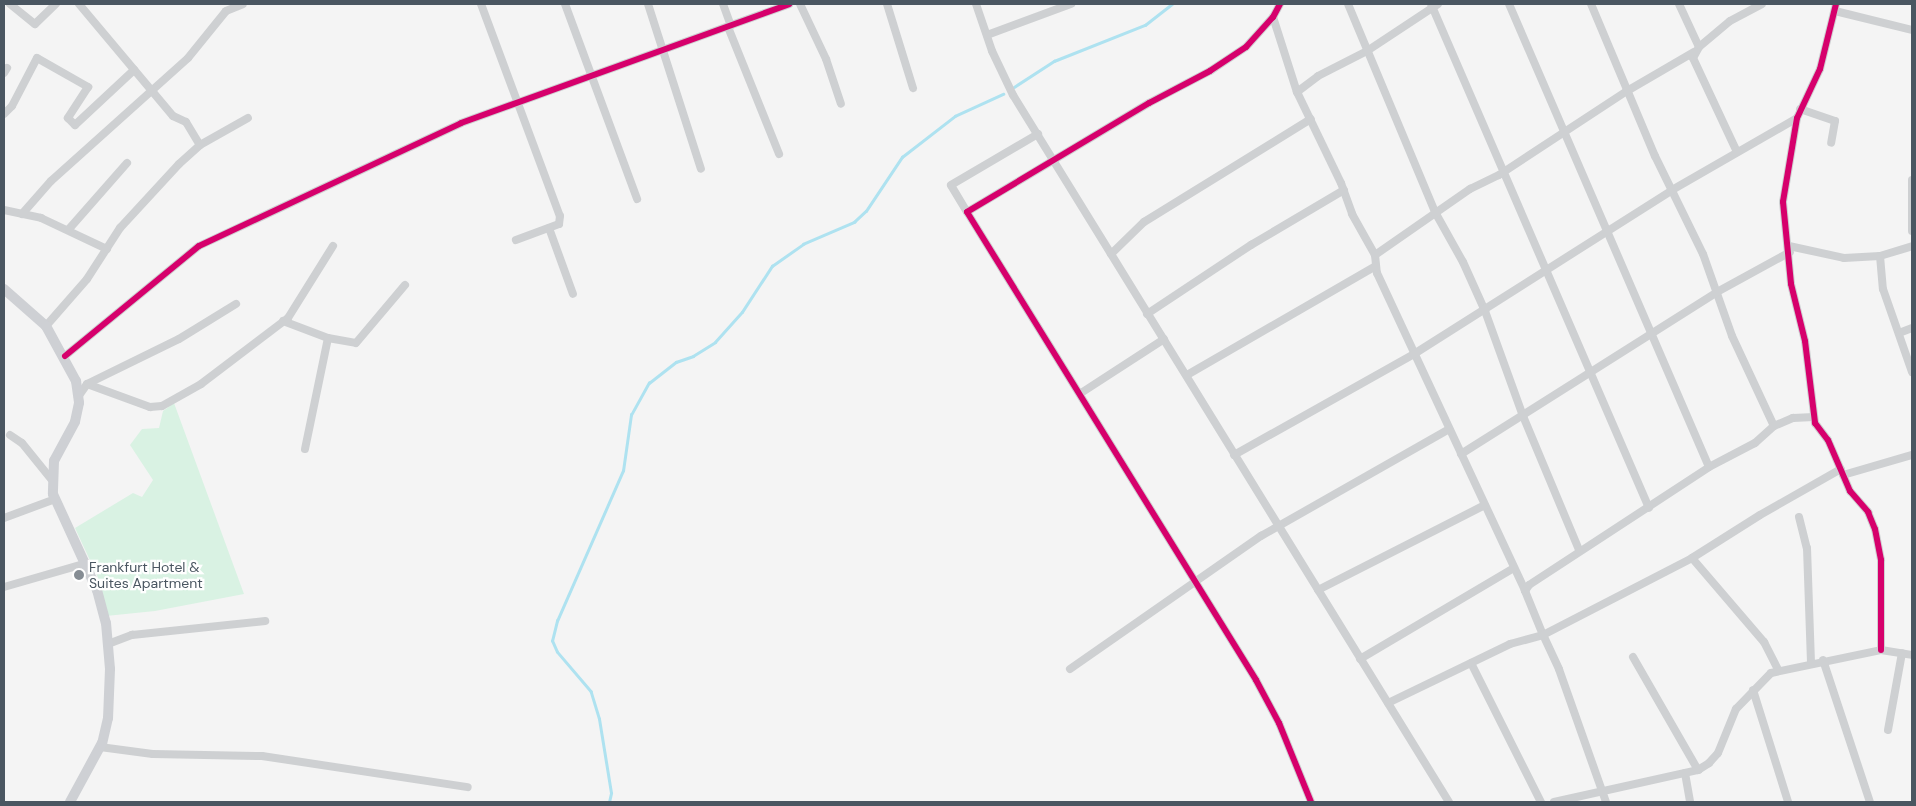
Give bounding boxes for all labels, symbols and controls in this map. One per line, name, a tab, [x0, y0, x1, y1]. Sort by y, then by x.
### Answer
place label: Frankfurt Hotel & Suites Apartment	[89, 559, 203, 592]
marker: Frankfurt Hotel & Suites Apartment	[73, 569, 85, 581]

